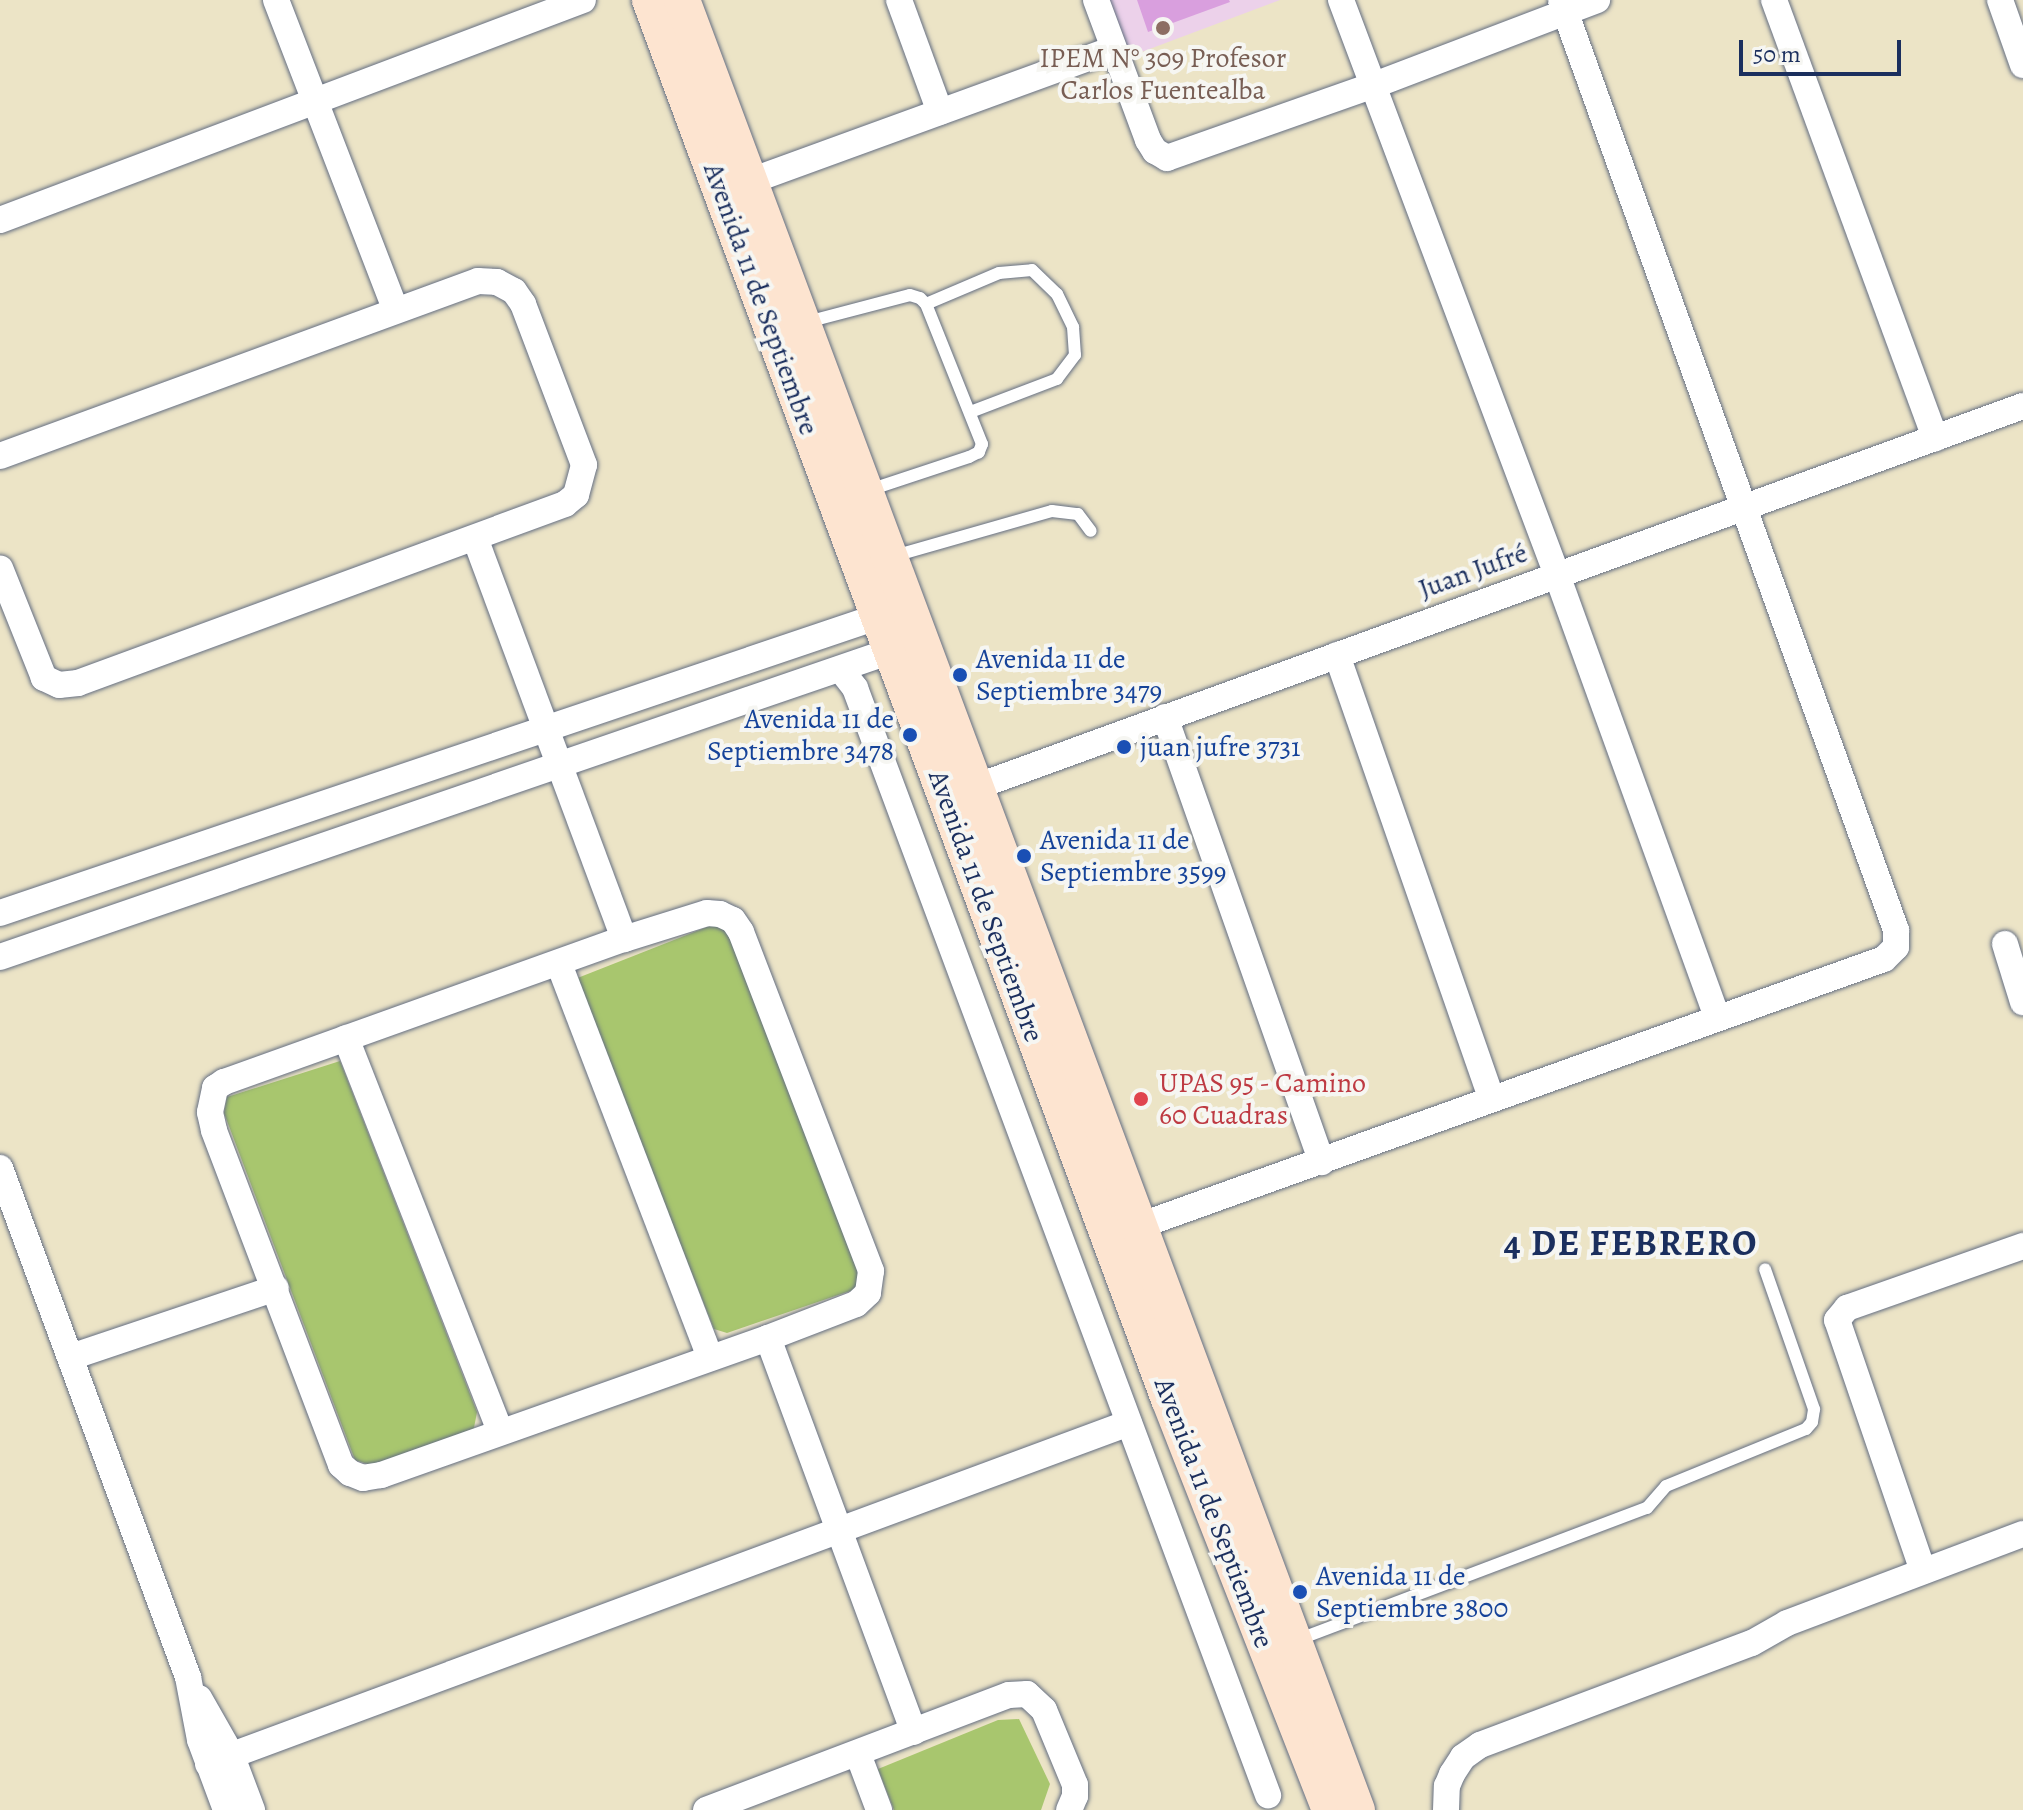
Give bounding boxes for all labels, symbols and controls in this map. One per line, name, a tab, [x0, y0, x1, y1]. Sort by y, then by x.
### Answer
marker: IPEM N° 309 Profesor Carlos Fuentealba	[1154, 19, 1172, 37]
scale bar	[1743, 24, 1905, 74]
text: 50 m	[1753, 38, 1801, 70]
place label: IPEM N° 309 Profesor Carlos Fuentealba	[1039, 41, 1287, 107]
street label: Avenida 11 de Septiembre	[696, 158, 826, 440]
street label: Juan Jufré	[1414, 536, 1532, 606]
place label: Avenida 11 de Septiembre 3479	[976, 642, 1162, 708]
marker: Avenida 11 de Septiembre 3479	[951, 666, 969, 684]
place label: Avenida 11 de Septiembre 3478	[707, 702, 894, 768]
marker: Avenida 11 de Septiembre 3478	[901, 726, 919, 744]
place label: juan jufre 3731	[1140, 730, 1301, 764]
marker: juan jufre 3731	[1115, 738, 1133, 756]
street label: Avenida 11 de Septiembre	[921, 765, 1051, 1047]
place label: Avenida 11 de Septiembre 3599	[1040, 823, 1227, 889]
marker: Avenida 11 de Septiembre 3599	[1015, 847, 1033, 865]
place label: UPAS 95 - Camino 60 Cuadras	[1159, 1066, 1367, 1132]
marker: UPAS 95 - Camino 60 Cuadras	[1130, 1088, 1152, 1110]
district label: 4 DE FEBRERO	[1504, 1221, 1758, 1265]
street label: Avenida 11 de Septiembre	[1147, 1373, 1281, 1653]
place label: Avenida 11 de Septiembre 3800	[1316, 1559, 1508, 1625]
marker: Avenida 11 de Septiembre 3800	[1291, 1583, 1309, 1601]

